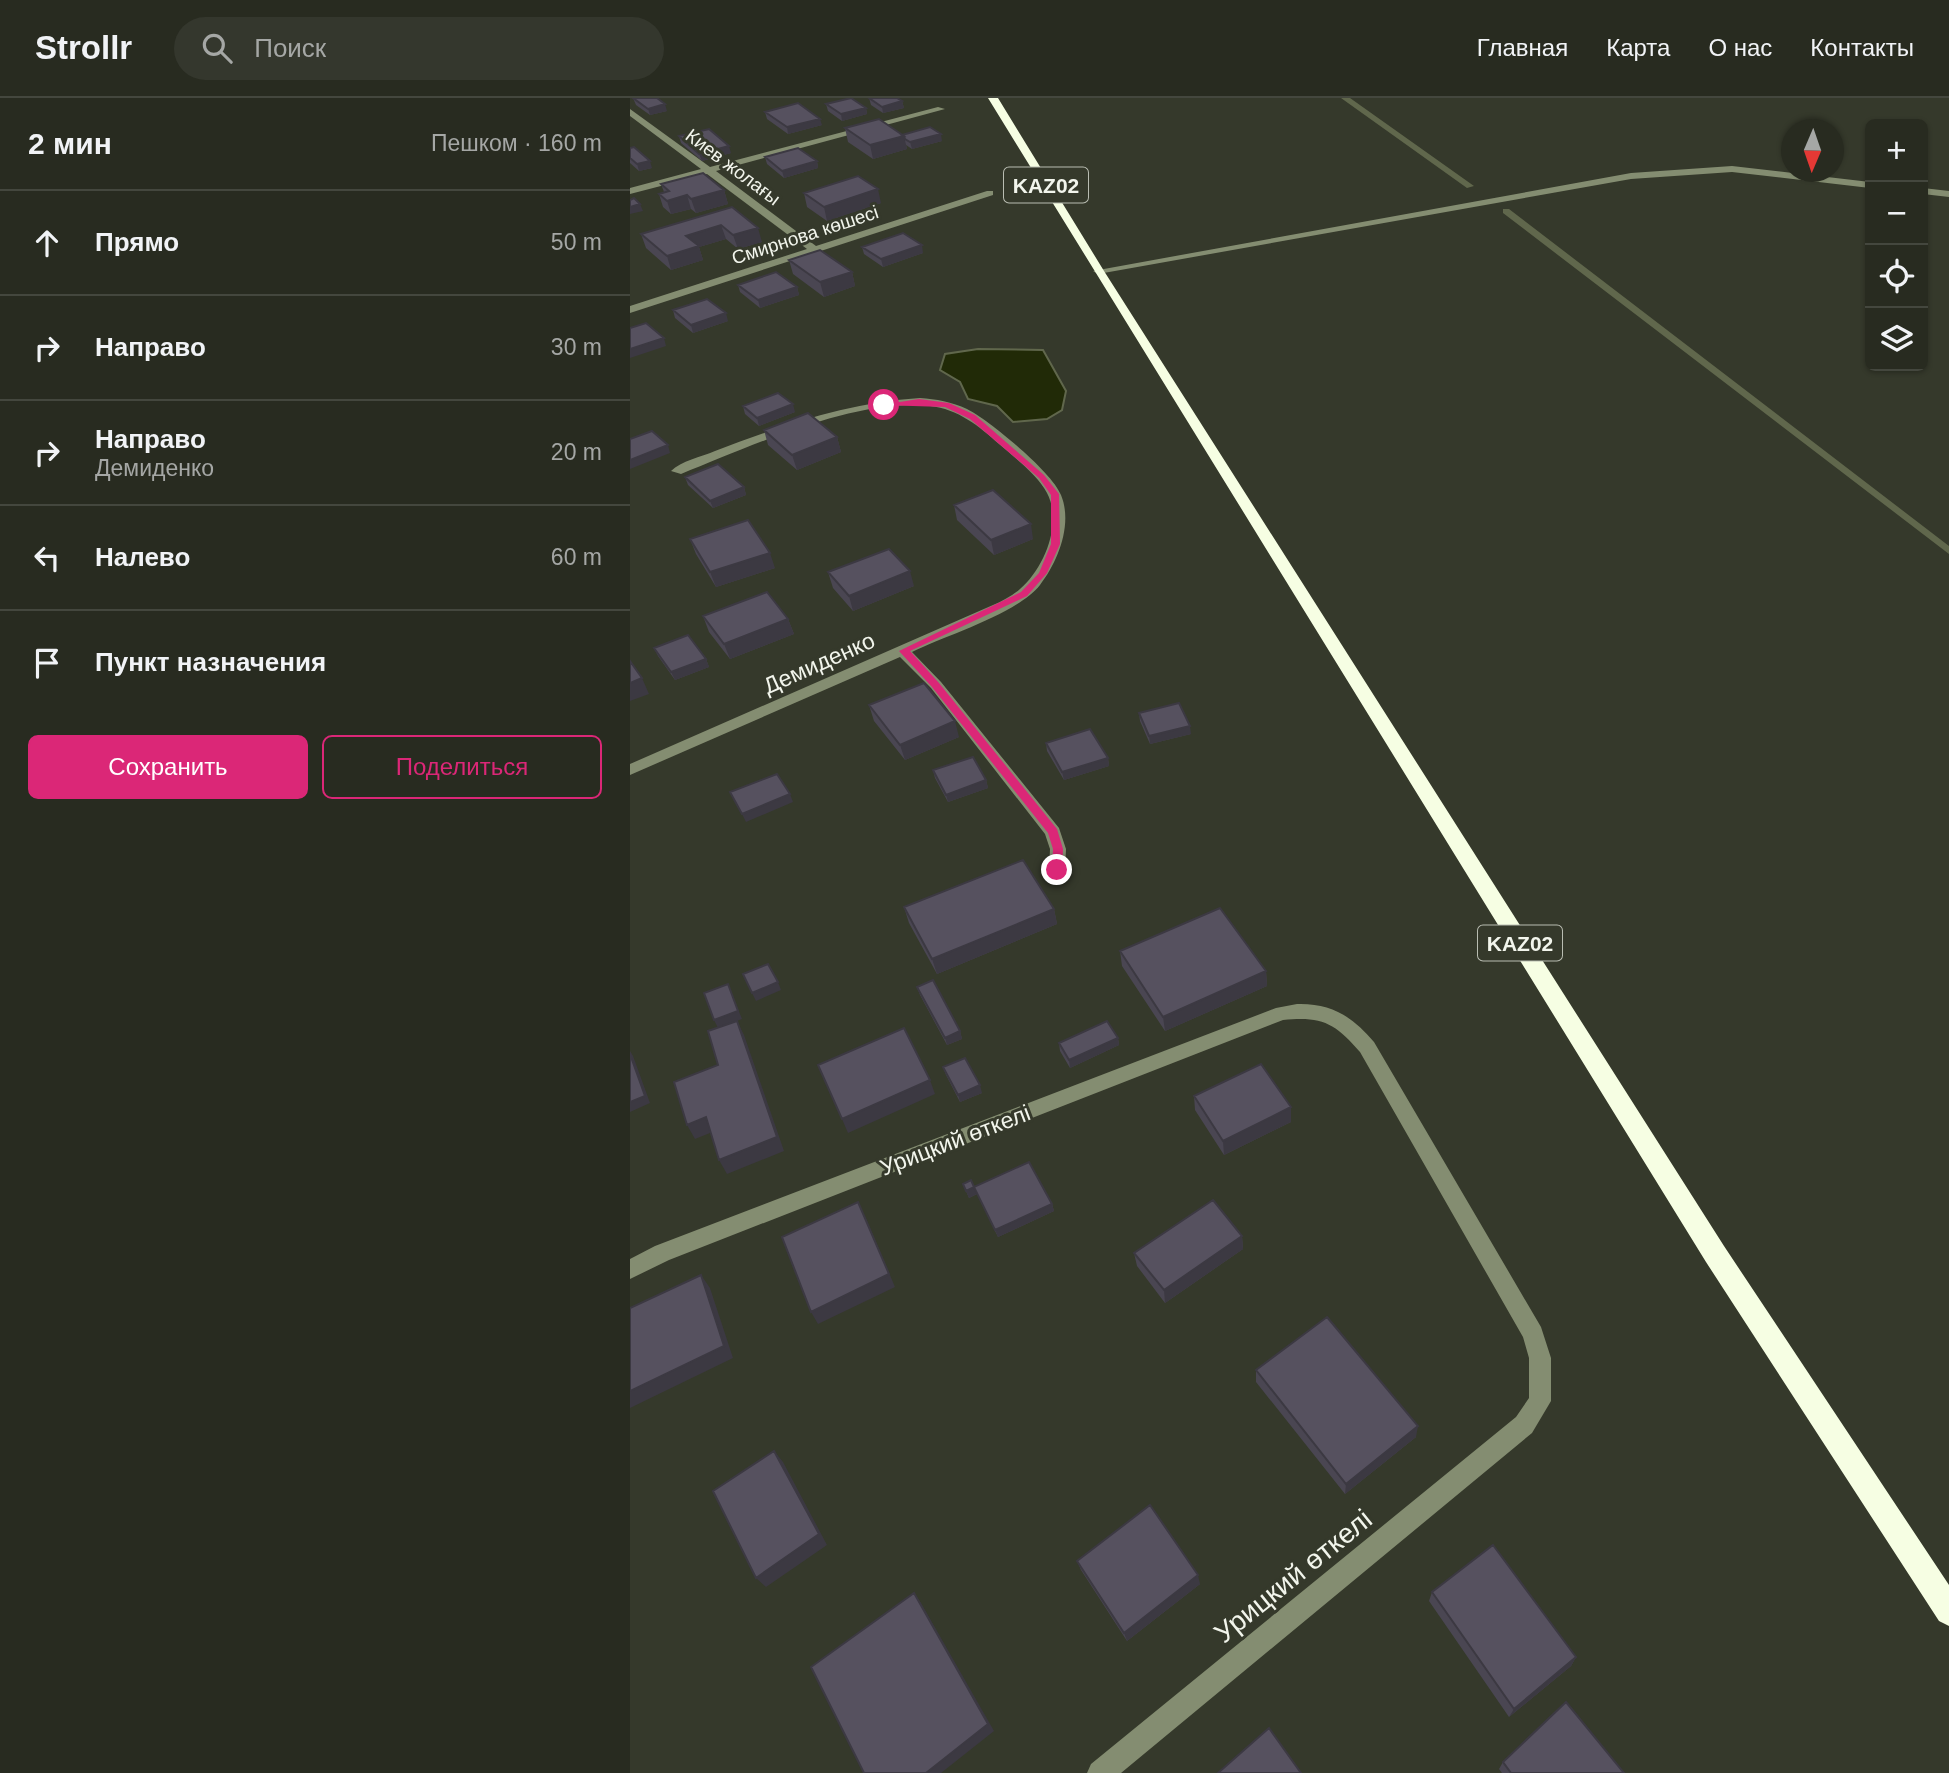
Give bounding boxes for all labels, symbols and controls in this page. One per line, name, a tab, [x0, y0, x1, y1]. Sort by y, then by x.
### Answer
search box	[174, 17, 664, 80]
text: Strollr	[35, 29, 132, 66]
icon: search	[198, 29, 236, 67]
text: Поиск	[254, 33, 326, 63]
text: Главная	[1477, 34, 1568, 61]
text: Карта	[1606, 34, 1670, 61]
text: О нас	[1708, 34, 1772, 61]
text: Контакты	[1810, 34, 1914, 61]
north arrow	[1781, 119, 1844, 182]
map controls	[1865, 119, 1928, 371]
button: +	[1865, 119, 1928, 182]
street label: Киев жолағы	[682, 125, 784, 209]
text: 2 мин	[28, 127, 112, 160]
text: Пешком · 160 m	[431, 130, 602, 156]
road number: KAZ02	[1004, 168, 1088, 202]
button: −	[1865, 182, 1928, 245]
street label: Смирнова көшесі	[729, 201, 881, 269]
icon: ahead	[28, 224, 66, 262]
text: Прямо	[95, 227, 179, 257]
text: 50 m	[551, 229, 602, 255]
button: locate	[1865, 245, 1928, 308]
button: layers	[1865, 308, 1928, 371]
icon: right	[28, 329, 66, 367]
text: Направо	[95, 332, 206, 362]
text: 30 m	[551, 334, 602, 360]
route start	[868, 389, 899, 420]
text: Направо	[95, 424, 206, 454]
icon: right	[28, 434, 66, 472]
text: 20 m	[551, 439, 602, 465]
text: Демиденко	[95, 455, 214, 481]
icon: left	[28, 539, 66, 577]
text: Налево	[95, 542, 190, 572]
text: 60 m	[551, 544, 602, 570]
street label: Демиденко	[759, 627, 879, 699]
icon: arrive	[28, 644, 66, 682]
text: Пункт назначения	[95, 647, 326, 677]
button: Сохранить	[28, 735, 308, 799]
button: Поделиться	[322, 735, 602, 799]
route end	[1041, 854, 1072, 885]
road number: KAZ02	[1478, 926, 1562, 960]
street label: Урицкий өткелі	[876, 1099, 1034, 1181]
street label: Урицкий өткелі	[1208, 1503, 1378, 1649]

